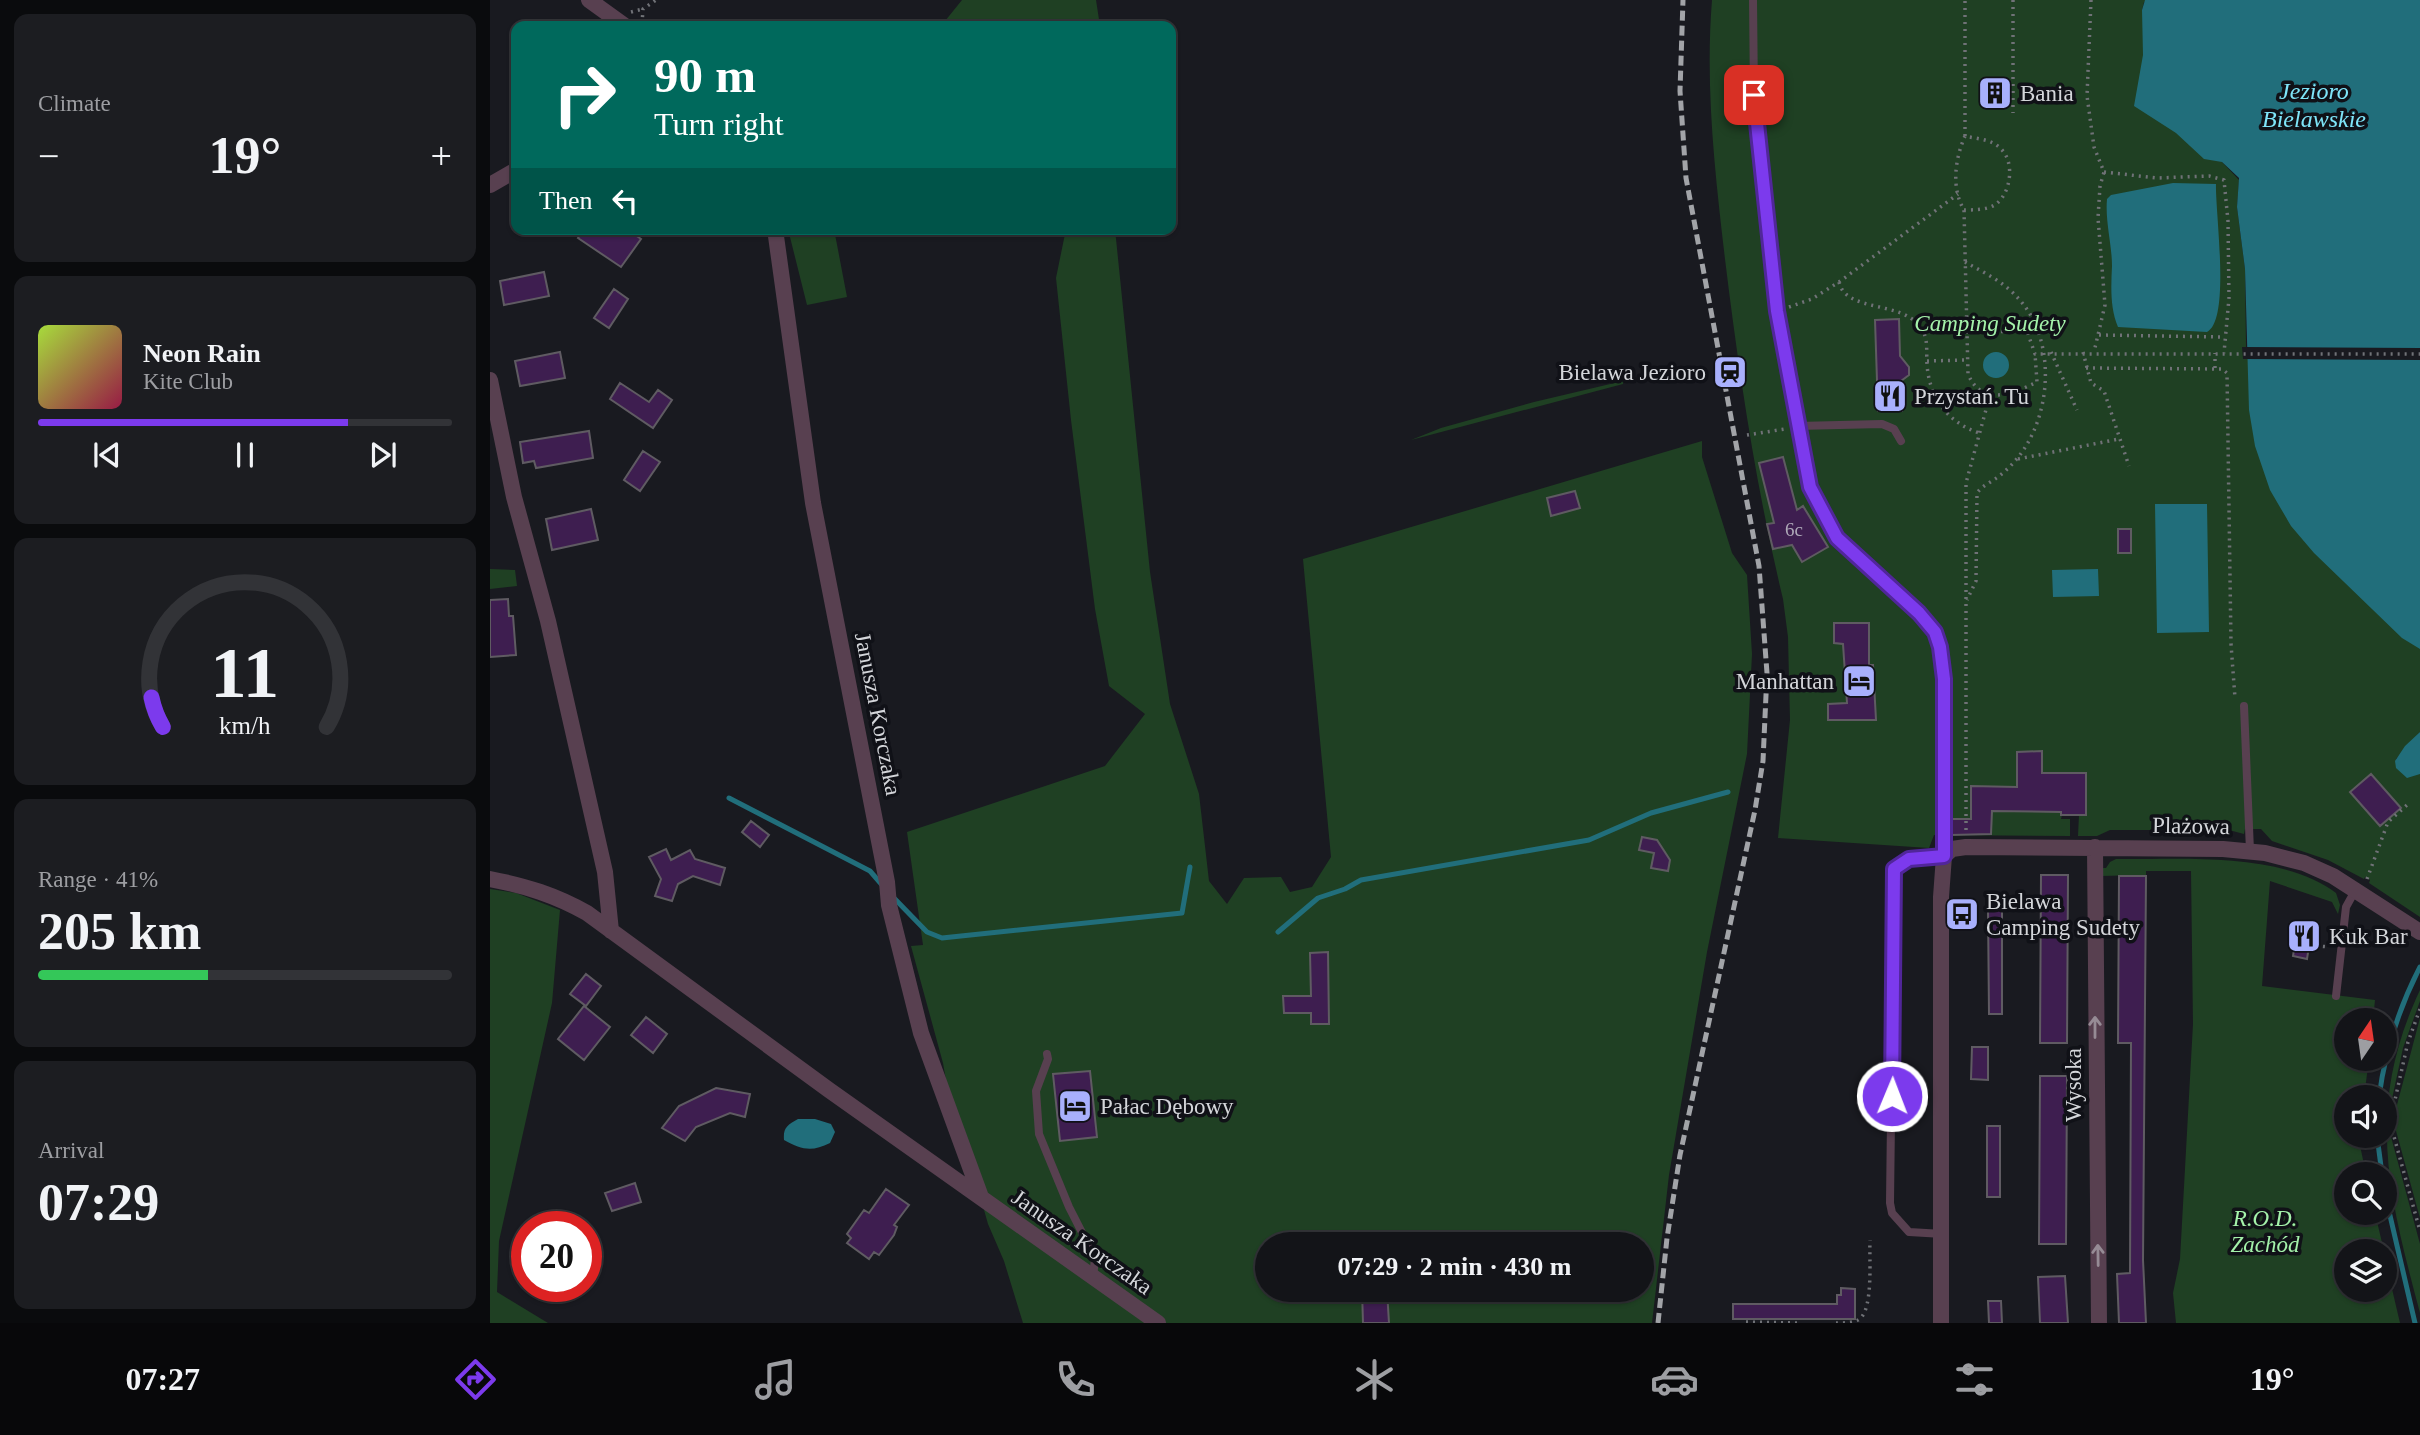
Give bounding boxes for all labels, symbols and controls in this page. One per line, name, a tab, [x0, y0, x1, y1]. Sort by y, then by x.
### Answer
text: 90 m	[654, 48, 756, 103]
icon: right	[539, 49, 630, 140]
pin	[1724, 65, 1784, 125]
building icon: Bania	[1976, 74, 2014, 112]
icon: arrive	[1735, 76, 1773, 114]
water label: Jezioro Bielawskie	[2262, 78, 2366, 132]
place label: Bania	[2020, 81, 2074, 106]
text: Climate	[38, 91, 111, 116]
text: Turn right	[654, 106, 784, 142]
text: 19°	[209, 127, 281, 184]
text: −	[38, 135, 59, 177]
text: +	[431, 135, 452, 177]
icon: left	[606, 182, 644, 220]
text: Then	[539, 186, 592, 215]
park label: Camping Sudety	[1914, 311, 2066, 336]
text: Neon Rain	[143, 339, 261, 368]
station icon: Bielawa Jezioro	[1711, 353, 1749, 391]
place label: Bielawa Jezioro	[1558, 360, 1706, 385]
text: Kite Club	[143, 369, 233, 394]
restaurant icon: Przystań. Tu	[1871, 377, 1909, 415]
place label: Przystań. Tu	[1914, 384, 2030, 409]
icon: previous	[88, 436, 126, 474]
icon: pause	[226, 436, 264, 474]
icon: next	[364, 436, 402, 474]
house number: 6c	[1785, 519, 1803, 540]
street label: Janusza Korczaka	[850, 630, 906, 798]
text: 11	[211, 633, 279, 714]
hotel icon: Manhattan	[1840, 662, 1878, 700]
place label: Manhattan	[1736, 669, 1834, 694]
text: km/h	[219, 712, 271, 739]
street label: Plażowa	[2152, 813, 2230, 839]
text: Range · 41%	[38, 867, 158, 892]
place label: Bielawa Camping Sudety	[1986, 889, 2140, 940]
bus stop icon: Bielawa Camping Sudety	[1943, 895, 1981, 933]
text: 205 km	[38, 903, 201, 960]
restaurant icon: Kuk Bar	[2285, 917, 2323, 955]
place label: Kuk Bar	[2329, 924, 2408, 949]
north arrow	[2334, 1008, 2398, 1071]
map controls	[2334, 1008, 2397, 1302]
one-way arrow	[2088, 1016, 2102, 1039]
street label: Wysoka	[2061, 1048, 2086, 1122]
position arrow	[1855, 1059, 1929, 1133]
button: sound	[2334, 1085, 2397, 1148]
hotel icon: Pałac Dębowy	[1056, 1087, 1094, 1125]
place label: Pałac Dębowy	[1100, 1094, 1234, 1119]
text: Arrival	[38, 1138, 104, 1163]
button: search	[2334, 1162, 2397, 1225]
text: 07:29	[38, 1174, 159, 1231]
street label: Janusza Korczaka	[1007, 1184, 1157, 1300]
park label: R.O.D. Zachód	[2231, 1206, 2300, 1257]
speed limit sign: 20	[511, 1211, 602, 1302]
button: layers	[2334, 1239, 2397, 1302]
one-way arrow	[2091, 1244, 2105, 1267]
text: 07:29 · 2 min · 430 m	[1338, 1252, 1572, 1281]
icon: directions	[451, 1355, 500, 1404]
icon: music	[751, 1355, 800, 1404]
icon: phone	[1051, 1355, 1100, 1404]
icon: climate	[1350, 1355, 1399, 1404]
icon: car	[1650, 1355, 1699, 1404]
icon: filters	[1950, 1355, 1999, 1404]
text: 07:27	[125, 1361, 200, 1397]
text: 19°	[2250, 1361, 2295, 1397]

